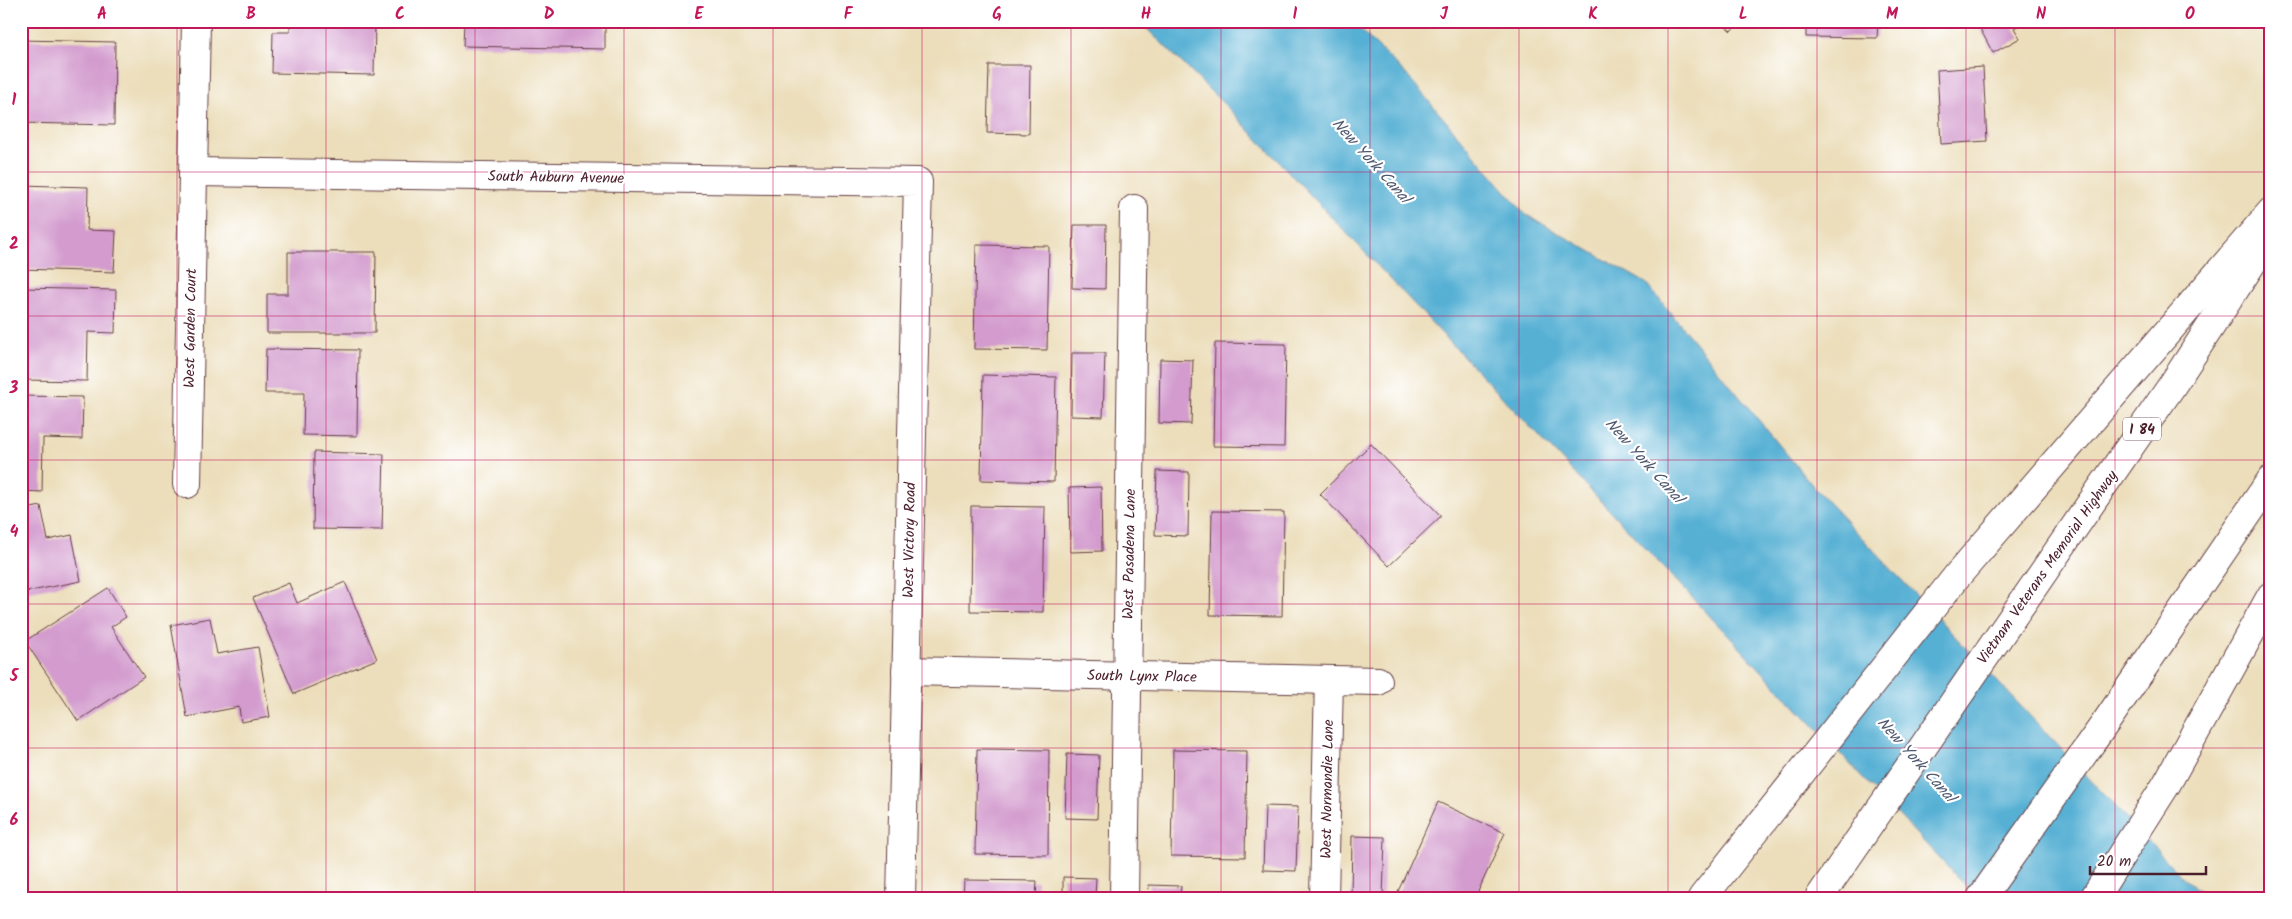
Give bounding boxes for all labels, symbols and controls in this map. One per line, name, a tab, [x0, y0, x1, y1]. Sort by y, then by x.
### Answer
text: A	[97, 2, 107, 27]
text: B	[246, 2, 256, 27]
text: C	[395, 2, 405, 27]
text: D	[544, 2, 555, 27]
text: E	[695, 2, 705, 27]
text: F	[844, 2, 854, 27]
text: G	[992, 2, 1002, 27]
text: H	[1141, 2, 1151, 27]
text: I	[1293, 2, 1298, 27]
text: J	[1440, 2, 1449, 27]
text: K	[1588, 2, 1598, 27]
text: L	[1739, 2, 1747, 27]
text: M	[1886, 2, 1899, 27]
text: N	[2036, 2, 2046, 27]
text: O	[2185, 2, 2195, 27]
text: 1	[12, 88, 17, 113]
water label: New York Canal	[1325, 113, 1418, 212]
street label: South Auburn Avenue	[488, 165, 625, 191]
text: 2	[9, 232, 19, 257]
street label: West Garden Court	[178, 268, 204, 388]
text: 3	[9, 376, 19, 401]
water label: New York Canal	[1598, 413, 1691, 512]
road number: I 84	[2123, 418, 2161, 440]
street label: Vietnam Veterans Memorial Highway	[1971, 465, 2125, 670]
street label: West Victory Road	[897, 482, 923, 598]
street label: West Pasadena Lane	[1117, 488, 1143, 619]
text: 4	[10, 520, 19, 545]
text: 5	[9, 664, 20, 689]
street label: South Lynx Place	[1087, 664, 1197, 690]
water label: New York Canal	[1870, 712, 1963, 811]
street label: West Normandie Lane	[1315, 719, 1341, 859]
text: 6	[10, 808, 19, 833]
scale bar	[2090, 844, 2206, 876]
text: 20 m	[2097, 850, 2131, 874]

